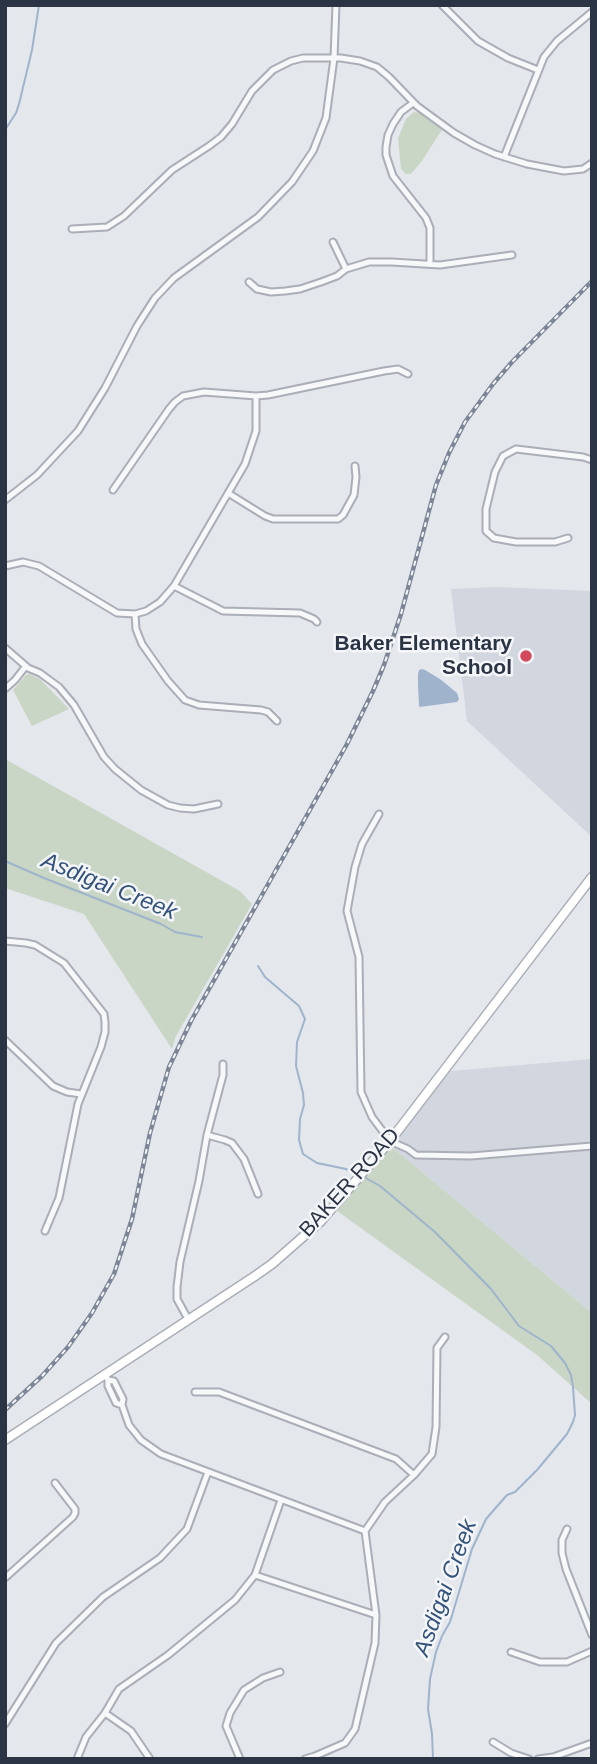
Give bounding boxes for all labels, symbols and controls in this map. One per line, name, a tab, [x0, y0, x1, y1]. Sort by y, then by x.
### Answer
place label: Baker Elementary School	[335, 631, 512, 681]
marker: Baker Elementary School	[518, 648, 534, 664]
water label: Asdigai Creek	[37, 847, 181, 927]
street label: BAKER ROAD	[295, 1123, 405, 1243]
water label: Asdigai Creek	[409, 1516, 483, 1660]

